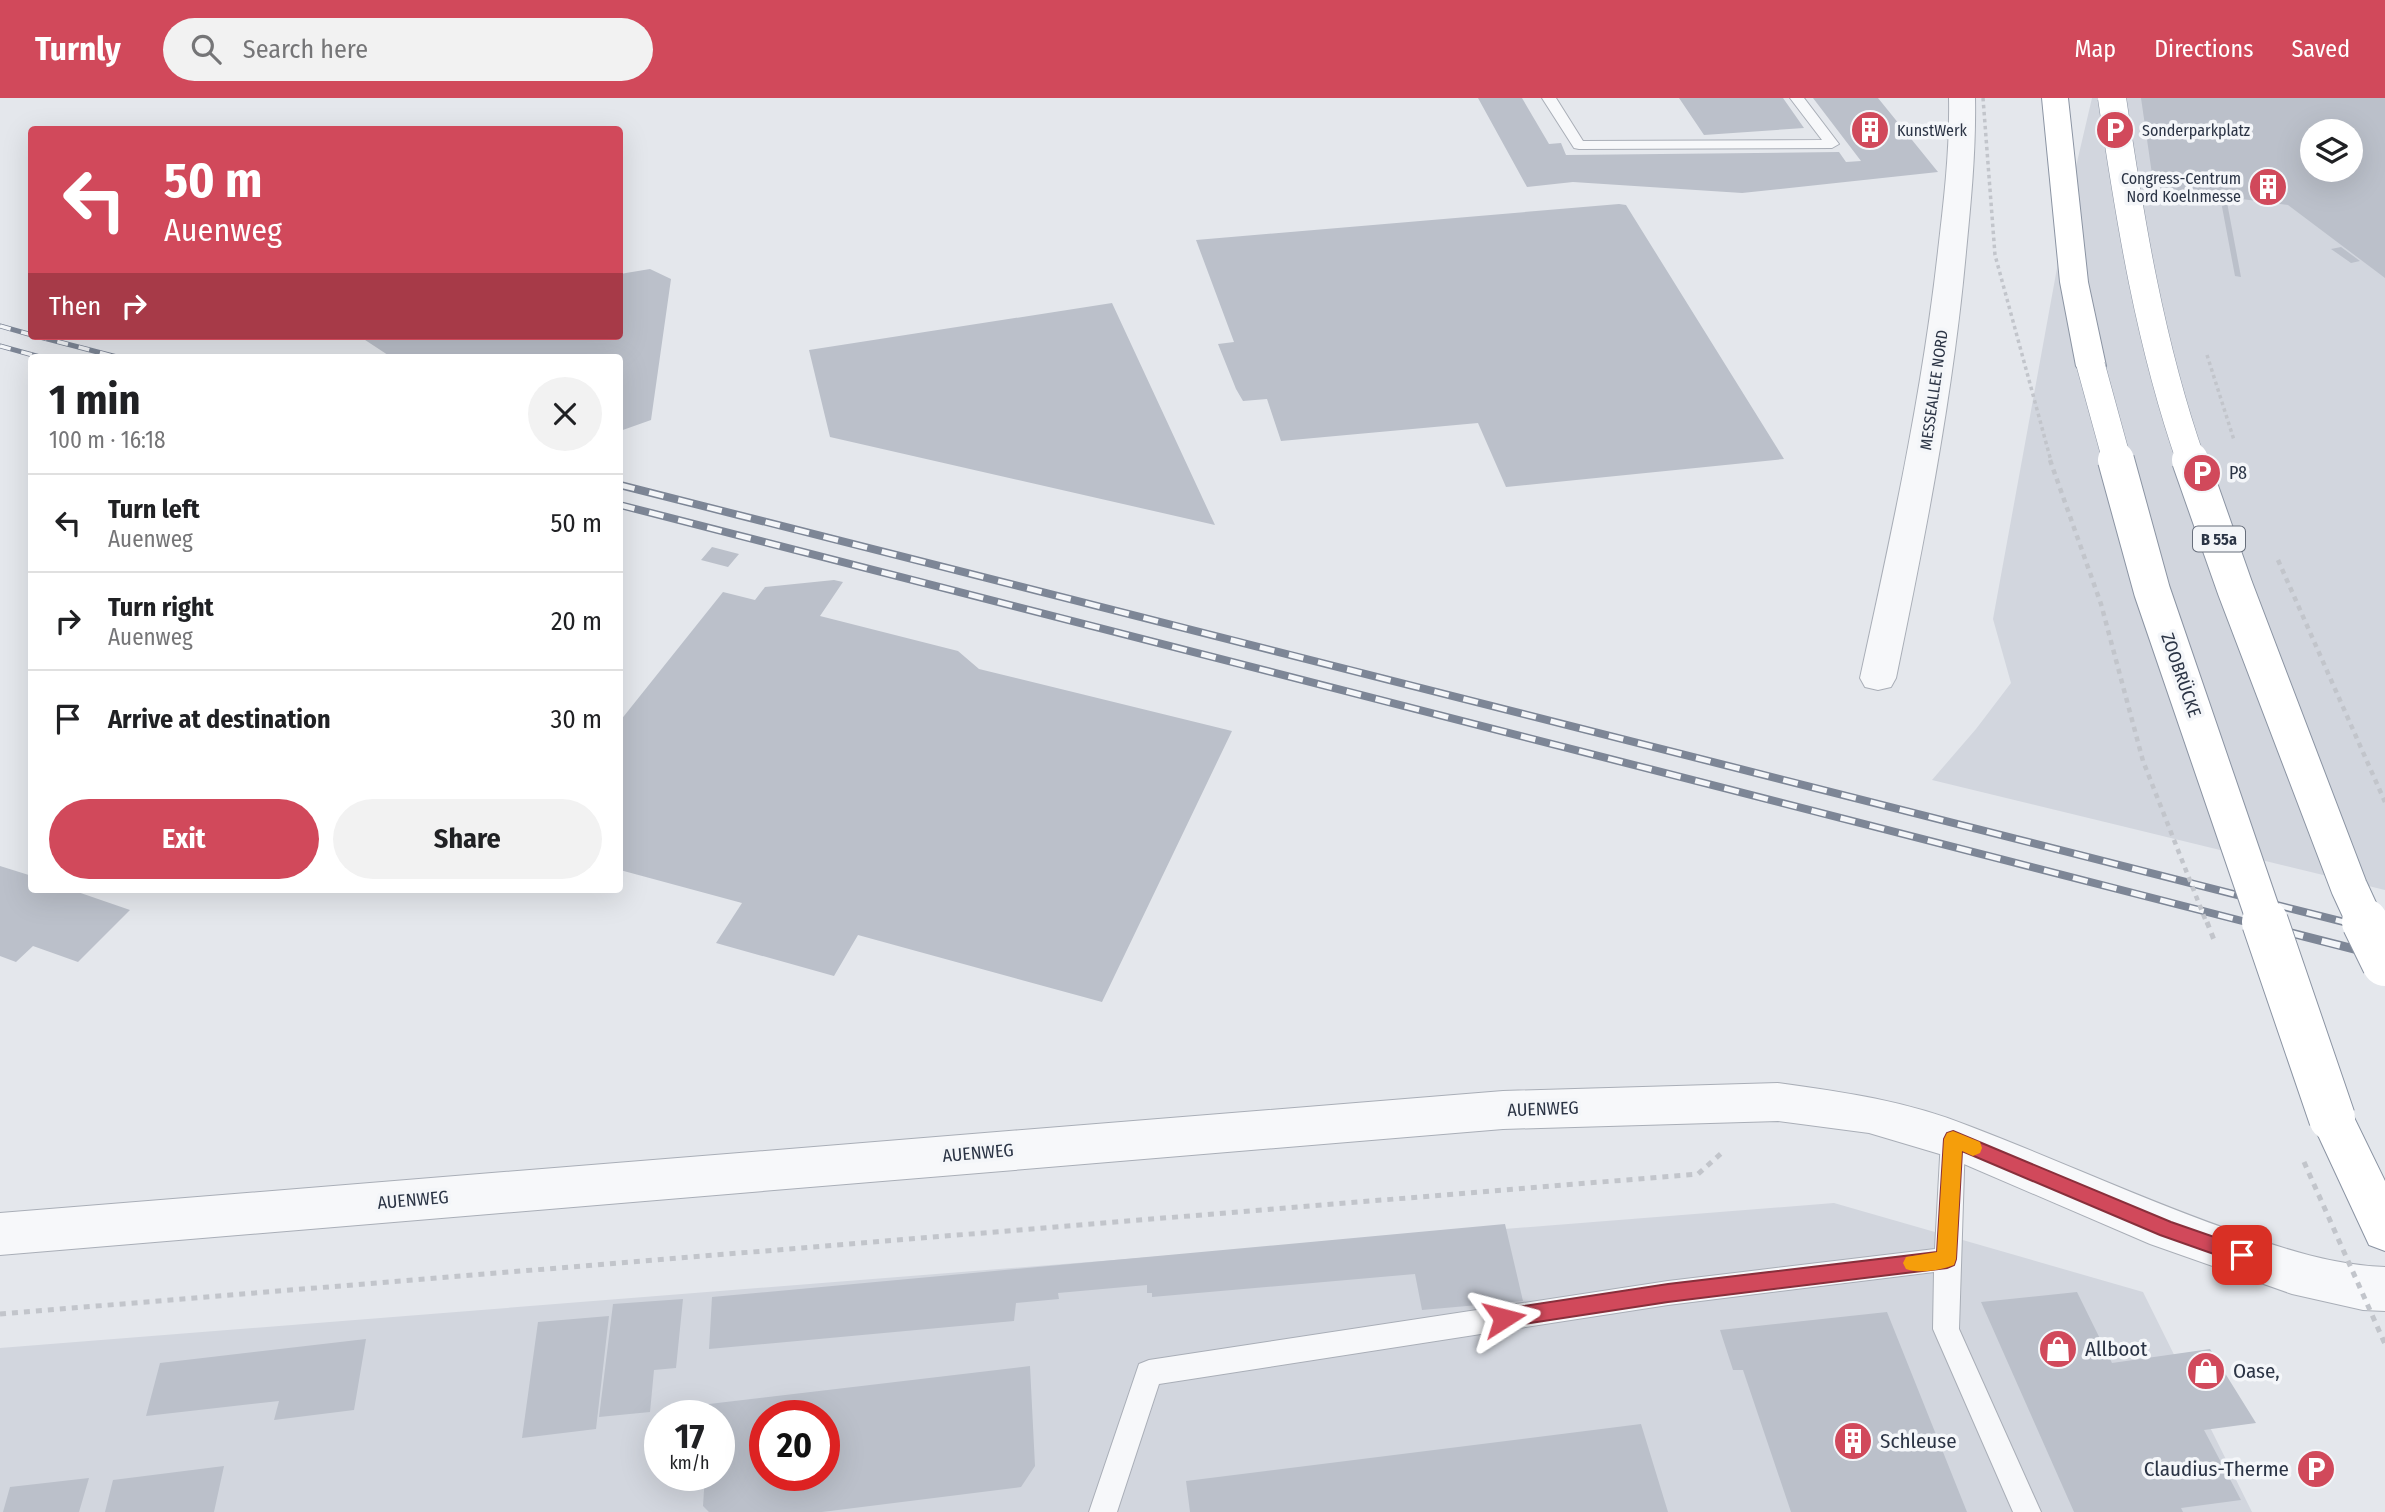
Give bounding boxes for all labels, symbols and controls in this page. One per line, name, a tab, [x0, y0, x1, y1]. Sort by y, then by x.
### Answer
search box	[163, 18, 653, 81]
text: Turnly	[35, 29, 121, 69]
icon: search	[187, 30, 225, 68]
text: Search here	[243, 34, 368, 65]
text: Map	[2075, 35, 2116, 63]
text: Directions	[2154, 35, 2253, 63]
text: Saved	[2291, 35, 2350, 63]
building icon: KunstWerk	[1849, 109, 1891, 151]
parking icon: Sonderparkplatz	[2094, 109, 2136, 151]
map controls	[2300, 119, 2363, 182]
button: layers	[2300, 119, 2363, 182]
place label: KunstWerk	[1897, 121, 1967, 140]
place label: Sonderparkplatz	[2142, 121, 2250, 140]
text: 50 m	[164, 151, 262, 210]
icon: left	[49, 154, 140, 245]
building icon: Congress-Centrum Nord Koelnmesse	[2247, 166, 2289, 208]
place label: Congress-Centrum Nord Koelnmesse	[2121, 169, 2241, 206]
text: Auenweg	[164, 211, 282, 249]
icon: right	[115, 287, 153, 325]
text: Then	[49, 291, 101, 322]
street label: MESSEALLEE NORD	[1916, 329, 1952, 451]
text: 1 min	[49, 375, 140, 425]
button: close	[528, 377, 602, 451]
text: 100 m · 16:18	[49, 426, 166, 454]
parking icon: P8	[2181, 452, 2223, 494]
place label: P8	[2229, 462, 2247, 484]
text: Turn left	[108, 494, 200, 525]
icon: left	[49, 504, 87, 542]
text: 50 m	[550, 508, 602, 539]
text: Auenweg	[108, 525, 193, 553]
road number: B 55a	[2193, 526, 2245, 552]
text: Turn right	[108, 592, 214, 623]
icon: right	[49, 602, 87, 640]
text: 20 m	[551, 606, 602, 637]
text: Auenweg	[108, 623, 193, 651]
street label: ZOOBRÜCKE	[2156, 630, 2206, 720]
icon: arrive	[49, 700, 87, 738]
text: Arrive at destination	[108, 704, 331, 735]
text: 30 m	[551, 704, 602, 735]
button: Exit	[49, 799, 319, 879]
button: Share	[333, 799, 602, 879]
street label: AUENWEG	[1507, 1097, 1579, 1121]
street label: AUENWEG	[942, 1139, 1014, 1167]
street label: AUENWEG	[377, 1186, 449, 1214]
pin	[2212, 1225, 2272, 1285]
icon: arrive	[2223, 1236, 2261, 1274]
position arrow	[1467, 1281, 1541, 1355]
shop icon: Allboot	[2037, 1328, 2079, 1370]
place label: Allboot	[2085, 1336, 2147, 1362]
shop icon: Oase,	[2185, 1350, 2227, 1392]
place label: Oase,	[2233, 1358, 2280, 1384]
speed limit sign: 20	[749, 1400, 840, 1491]
text: 17	[675, 1415, 704, 1457]
building icon: Schleuse	[1832, 1420, 1874, 1462]
place label: Schleuse	[1880, 1428, 1957, 1454]
parking icon: Claudius-Therme	[2295, 1448, 2337, 1490]
text: km/h	[669, 1452, 710, 1474]
place label: Claudius-Therme	[2144, 1456, 2289, 1482]

